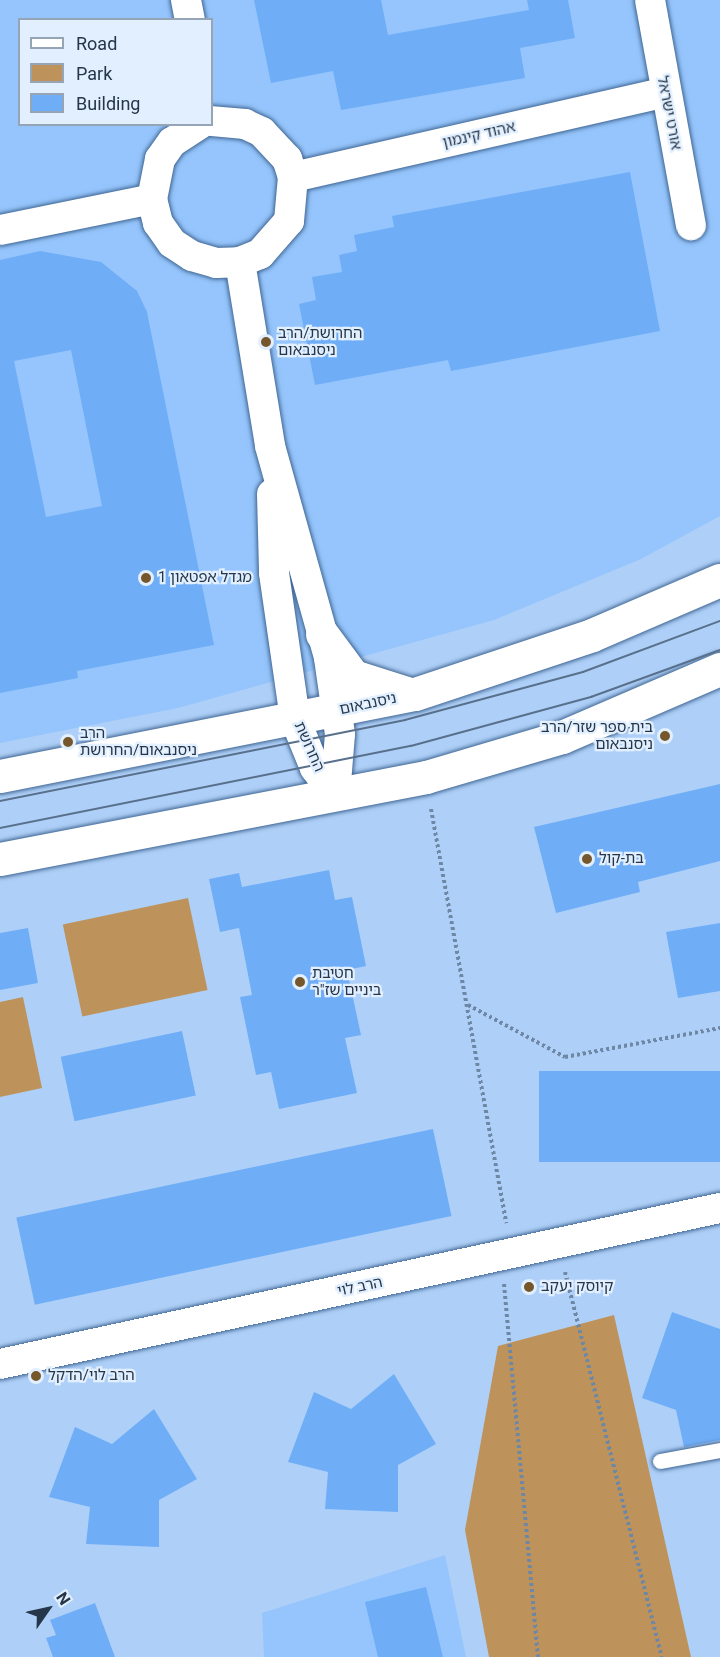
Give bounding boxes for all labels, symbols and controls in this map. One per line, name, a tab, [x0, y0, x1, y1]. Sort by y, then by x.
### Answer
legend	[18, 18, 213, 126]
text: Road	[76, 33, 117, 54]
text: Park	[76, 63, 112, 84]
street label: אורט ישראל	[653, 75, 685, 151]
text: Building	[76, 93, 140, 114]
street label: אהוד קינמון	[441, 118, 517, 152]
place label: החרושת/הרב ניסנבאום	[278, 324, 362, 359]
marker: החרושת/הרב ניסנבאום	[259, 335, 273, 349]
place label: מגדל אפטאון 1	[158, 569, 252, 587]
marker: מגדל אפטאון 1	[139, 571, 153, 585]
street label: ניסנבאום	[338, 689, 398, 719]
place label: בית ספר שזר/הרב ניסנבאום	[541, 718, 653, 753]
street label: החרושת	[290, 719, 328, 775]
place label: הרב ניסנבאום/החרושת	[80, 724, 197, 759]
marker: בית ספר שזר/הרב ניסנבאום	[658, 729, 672, 743]
marker: הרב ניסנבאום/החרושת	[61, 735, 75, 749]
place label: בת-קול	[599, 850, 644, 868]
marker: בת-קול	[580, 852, 594, 866]
place label: חטיבת ביניים שז"ר	[312, 964, 381, 999]
marker: חטיבת ביניים שז"ר	[293, 975, 307, 989]
street label: הרב לוי	[336, 1273, 384, 1301]
place label: קיוסק יעקב	[541, 1278, 613, 1296]
marker: קיוסק יעקב	[522, 1280, 536, 1294]
place label: הרב לוי/הדקל	[48, 1367, 135, 1385]
marker: הרב לוי/הדקל	[29, 1369, 43, 1383]
north arrow	[18, 1579, 78, 1639]
text: N	[52, 1589, 74, 1609]

